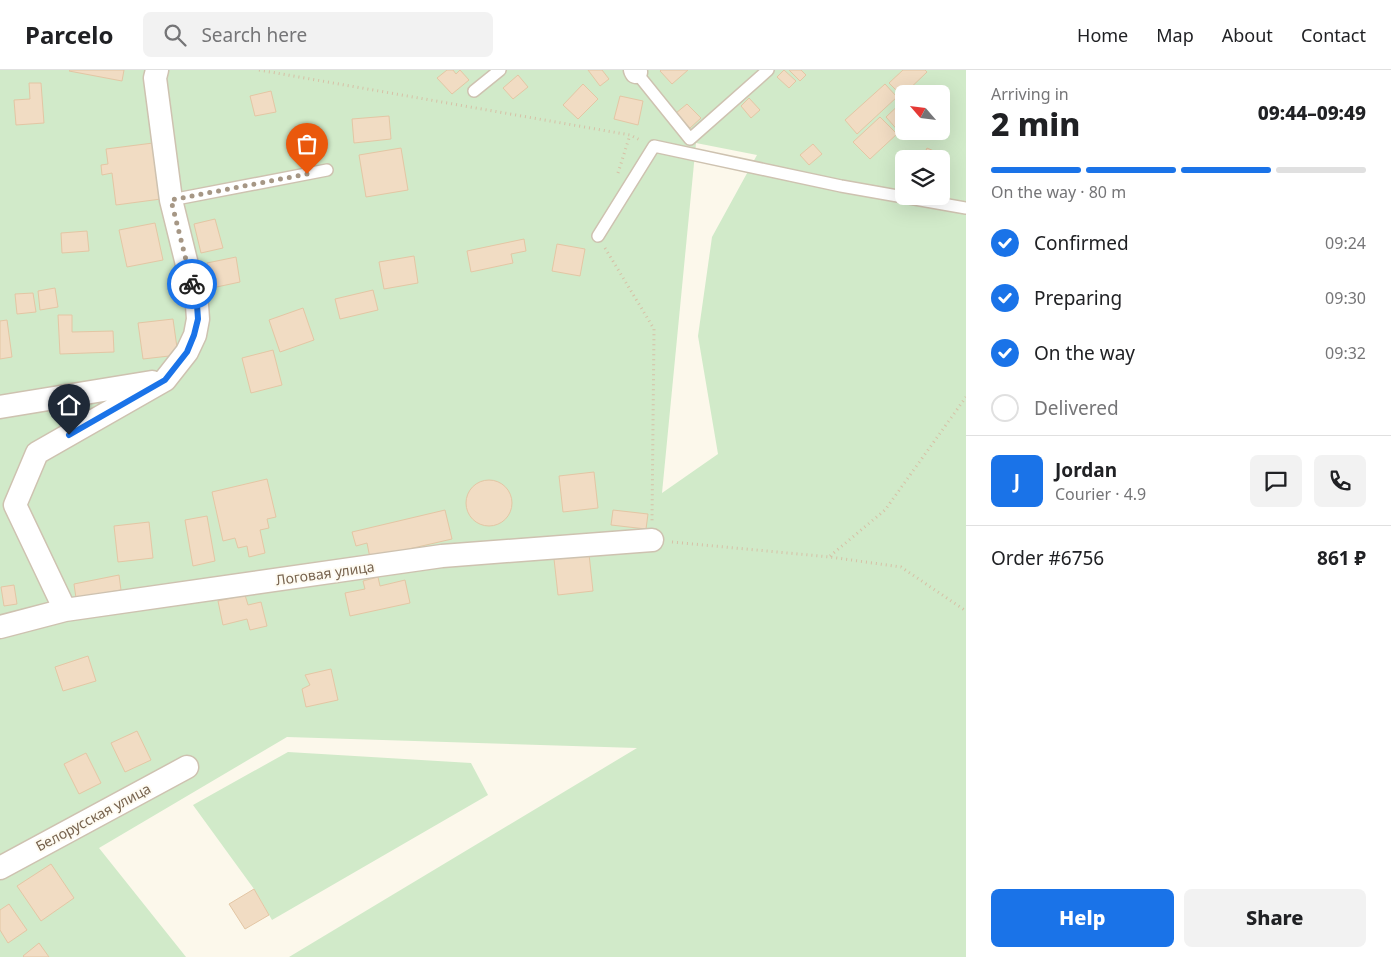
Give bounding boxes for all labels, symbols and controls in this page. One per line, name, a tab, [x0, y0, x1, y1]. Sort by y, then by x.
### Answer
search box	[143, 12, 493, 57]
text: Parcelo	[25, 18, 113, 51]
icon: search	[161, 21, 189, 49]
text: Search here	[201, 22, 307, 48]
text: Home	[1077, 23, 1128, 47]
text: Map	[1156, 23, 1194, 47]
text: About	[1222, 23, 1273, 47]
text: Contact	[1301, 23, 1366, 47]
text: Arriving in	[991, 83, 1069, 105]
north arrow	[895, 85, 950, 140]
map controls	[895, 85, 950, 205]
text: 09:44–09:49	[1258, 100, 1366, 126]
text: 2 min	[991, 102, 1080, 145]
pin	[286, 123, 328, 174]
icon: bag	[293, 130, 321, 158]
button: layers	[895, 150, 950, 205]
text: On the way · 80 m	[991, 181, 1126, 203]
icon: check	[991, 229, 1019, 257]
text: Confirmed	[1034, 230, 1129, 256]
text: 09:24	[1325, 232, 1366, 254]
courier	[167, 259, 217, 309]
icon: bike	[178, 270, 206, 298]
icon: check	[991, 284, 1019, 312]
text: Preparing	[1034, 285, 1122, 311]
text: 09:30	[1325, 287, 1366, 309]
icon: check	[991, 339, 1019, 367]
text: On the way	[1034, 340, 1135, 366]
text: 09:32	[1325, 342, 1366, 364]
pin	[48, 384, 90, 435]
icon: home	[55, 391, 83, 419]
text: Delivered	[1034, 395, 1119, 421]
button: chat	[1250, 455, 1302, 507]
button: phone	[1314, 455, 1366, 507]
text: Jordan	[1055, 457, 1117, 483]
text: J	[1014, 468, 1020, 494]
text: Courier · 4.9	[1055, 483, 1146, 505]
text: Order #6756	[991, 545, 1104, 571]
text: 861 ₽	[1317, 545, 1366, 571]
street label: Логовая улица	[274, 557, 376, 589]
street label: Белорусская улица	[32, 779, 154, 855]
button: Help	[991, 889, 1174, 947]
button: Share	[1184, 889, 1366, 947]

